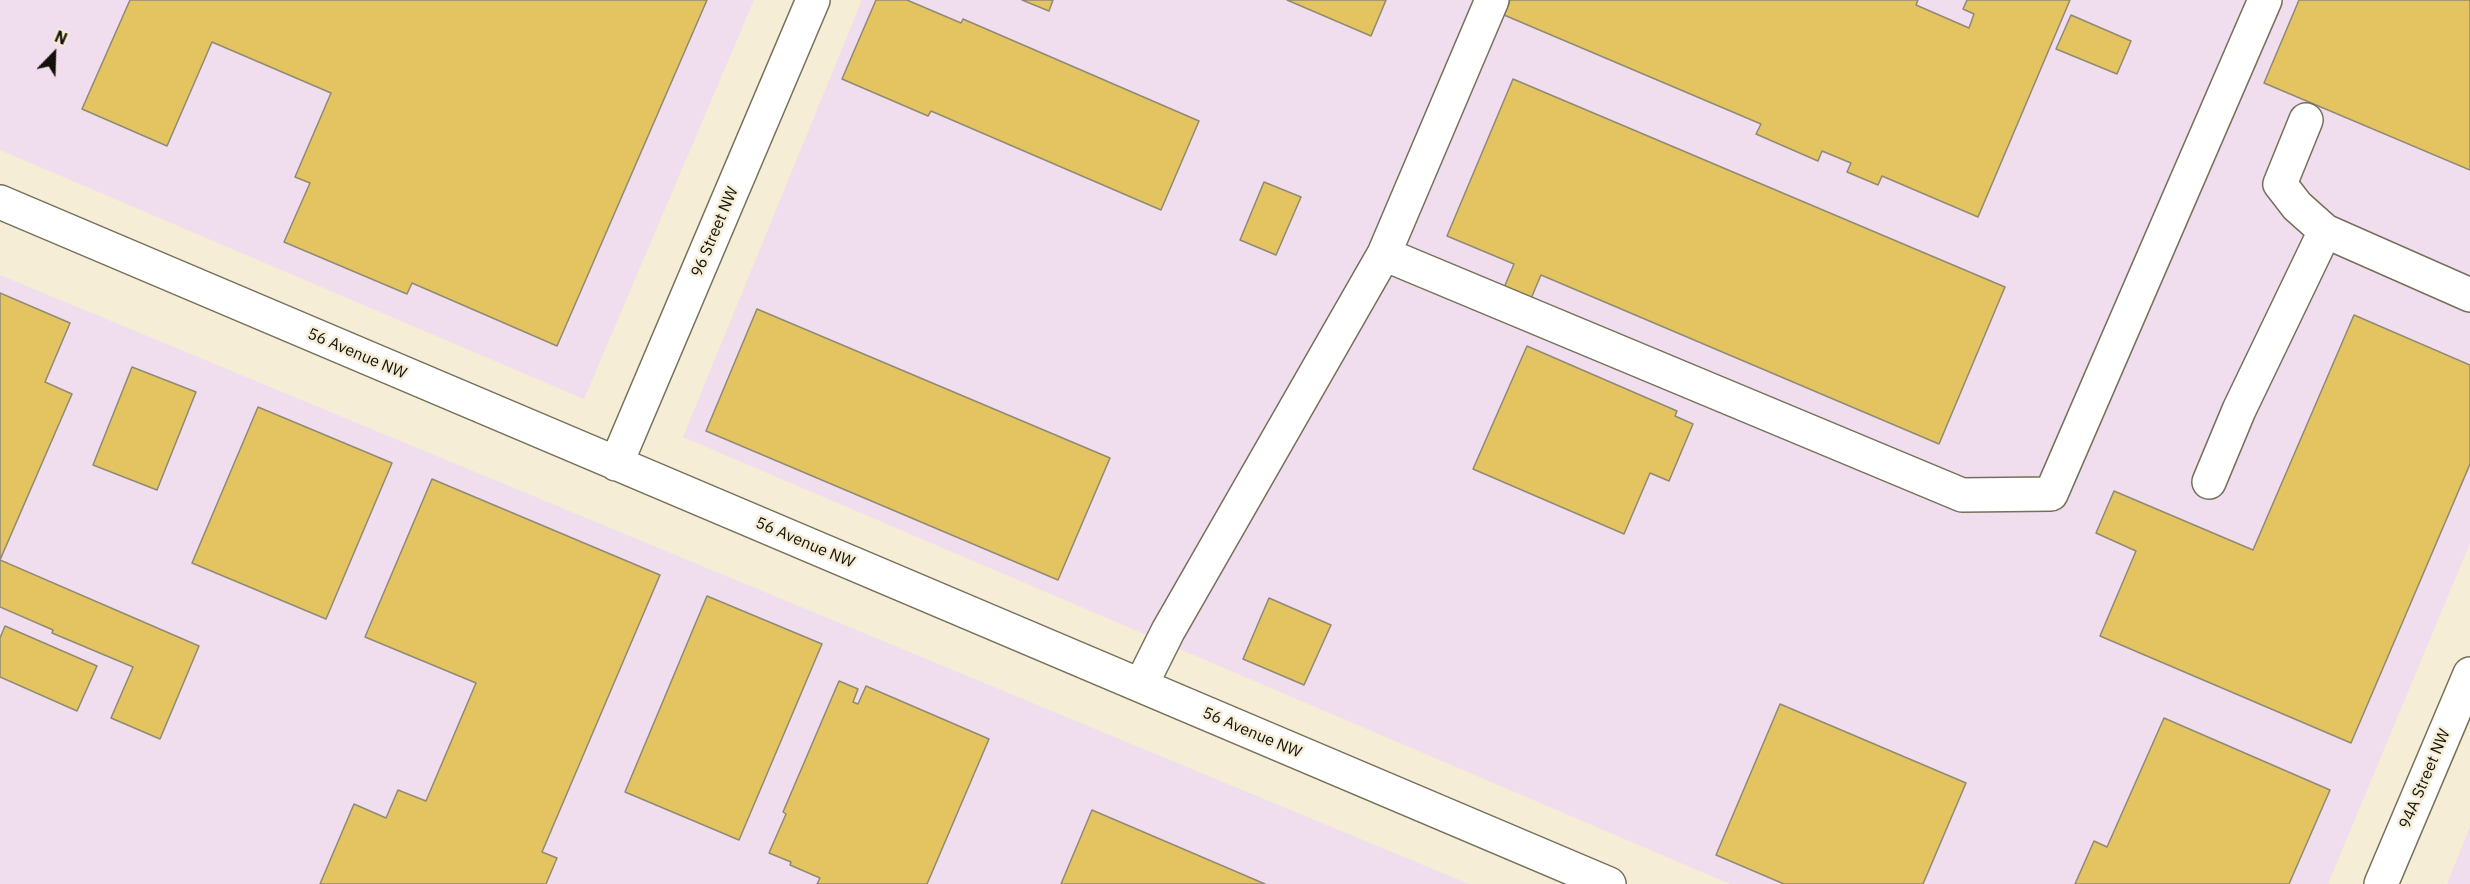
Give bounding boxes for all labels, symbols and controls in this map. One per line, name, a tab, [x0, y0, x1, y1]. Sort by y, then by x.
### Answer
north arrow	[24, 24, 84, 84]
text: N	[52, 26, 70, 49]
street label: 96 Street NW	[687, 184, 743, 280]
street label: 56 Avenue NW	[305, 325, 409, 383]
street label: 56 Avenue NW	[753, 514, 857, 572]
street label: 56 Avenue NW	[1200, 704, 1304, 762]
street label: 94A Street NW	[2395, 726, 2455, 832]

